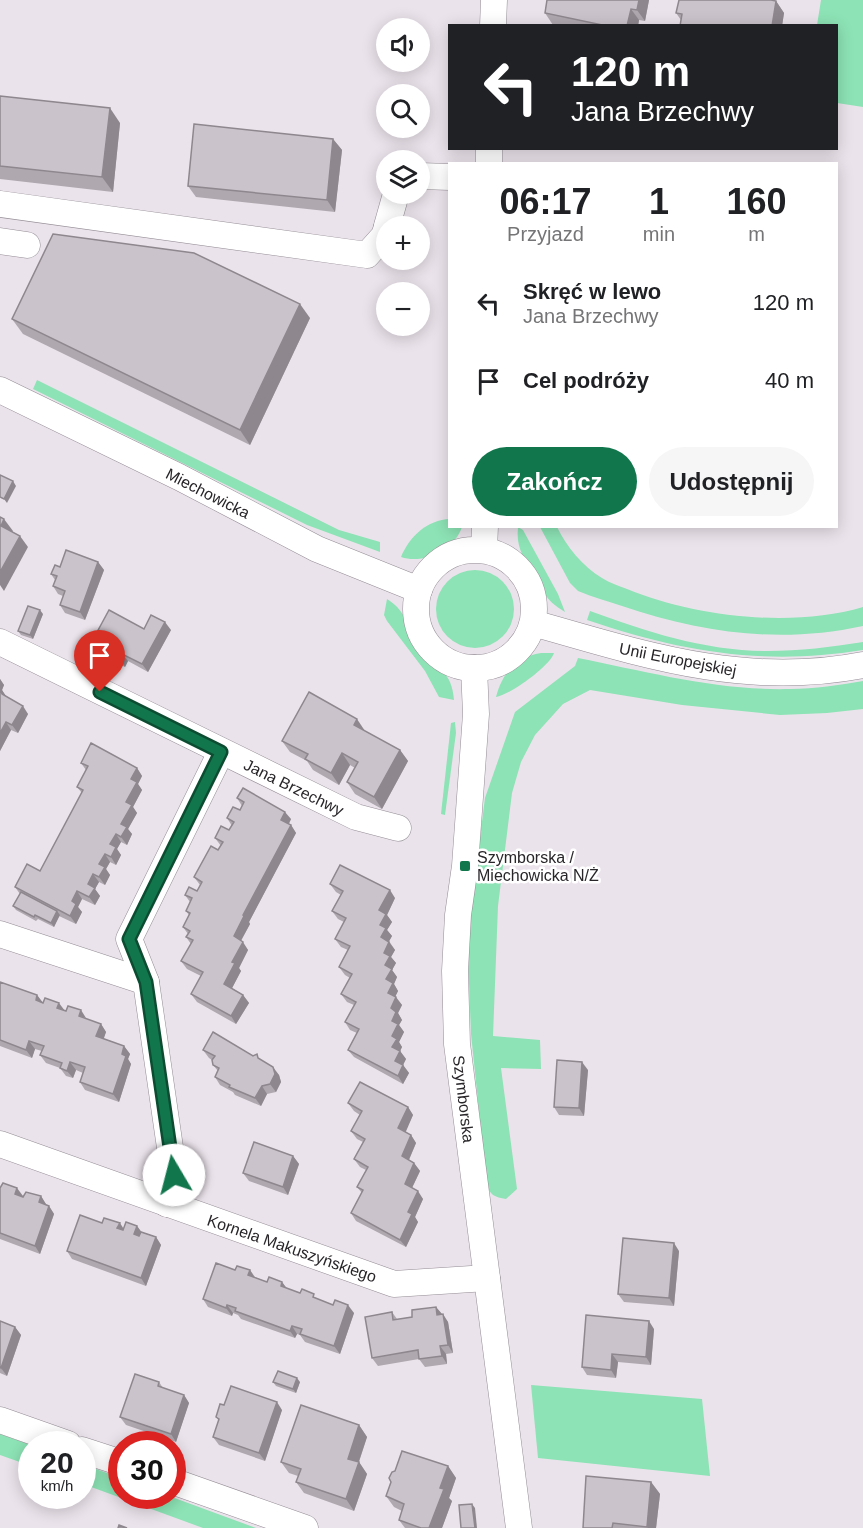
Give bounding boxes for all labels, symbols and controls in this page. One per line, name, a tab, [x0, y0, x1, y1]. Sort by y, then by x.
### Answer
map controls	[376, 18, 430, 336]
button: sound	[376, 18, 430, 72]
icon: left	[472, 48, 550, 126]
text: 120 m	[571, 48, 690, 95]
button: search	[376, 84, 430, 138]
text: Jana Brzechwy	[571, 97, 754, 127]
button: layers	[376, 150, 430, 204]
text: 06:17	[499, 181, 591, 222]
text: 1	[649, 181, 669, 222]
text: 160	[726, 181, 787, 222]
button: +	[376, 216, 430, 270]
text: Przyjazd	[507, 223, 584, 245]
text: min	[643, 223, 675, 245]
text: m	[748, 223, 765, 245]
text: Skręć w lewo	[523, 279, 661, 304]
button: −	[376, 282, 430, 336]
icon: left	[472, 287, 505, 320]
text: 120 m	[753, 290, 814, 315]
text: Jana Brzechwy	[523, 305, 659, 327]
icon: arrive	[472, 365, 505, 398]
text: Cel podróży	[523, 368, 649, 393]
text: 40 m	[765, 368, 814, 393]
button: Zakończ	[472, 447, 637, 516]
button: Udostępnij	[649, 447, 814, 516]
street label: Miechowicka	[163, 465, 253, 522]
pin	[74, 630, 125, 692]
icon: arrive	[83, 639, 116, 672]
street label: Unii Europejskiej	[618, 640, 738, 679]
street label: Jana Brzechwy	[241, 756, 346, 819]
place label: Szymborska / Miechowicka N/Ż	[477, 849, 599, 884]
marker: Szymborska / Miechowicka N/Ż	[458, 859, 472, 873]
street label: Szymborska	[450, 1054, 477, 1144]
position arrow	[142, 1143, 206, 1207]
street label: Kornela Makuszyńskiego	[205, 1211, 379, 1285]
speed limit sign: 30	[108, 1431, 186, 1509]
text: 20	[40, 1446, 74, 1479]
text: km/h	[41, 1477, 73, 1494]

